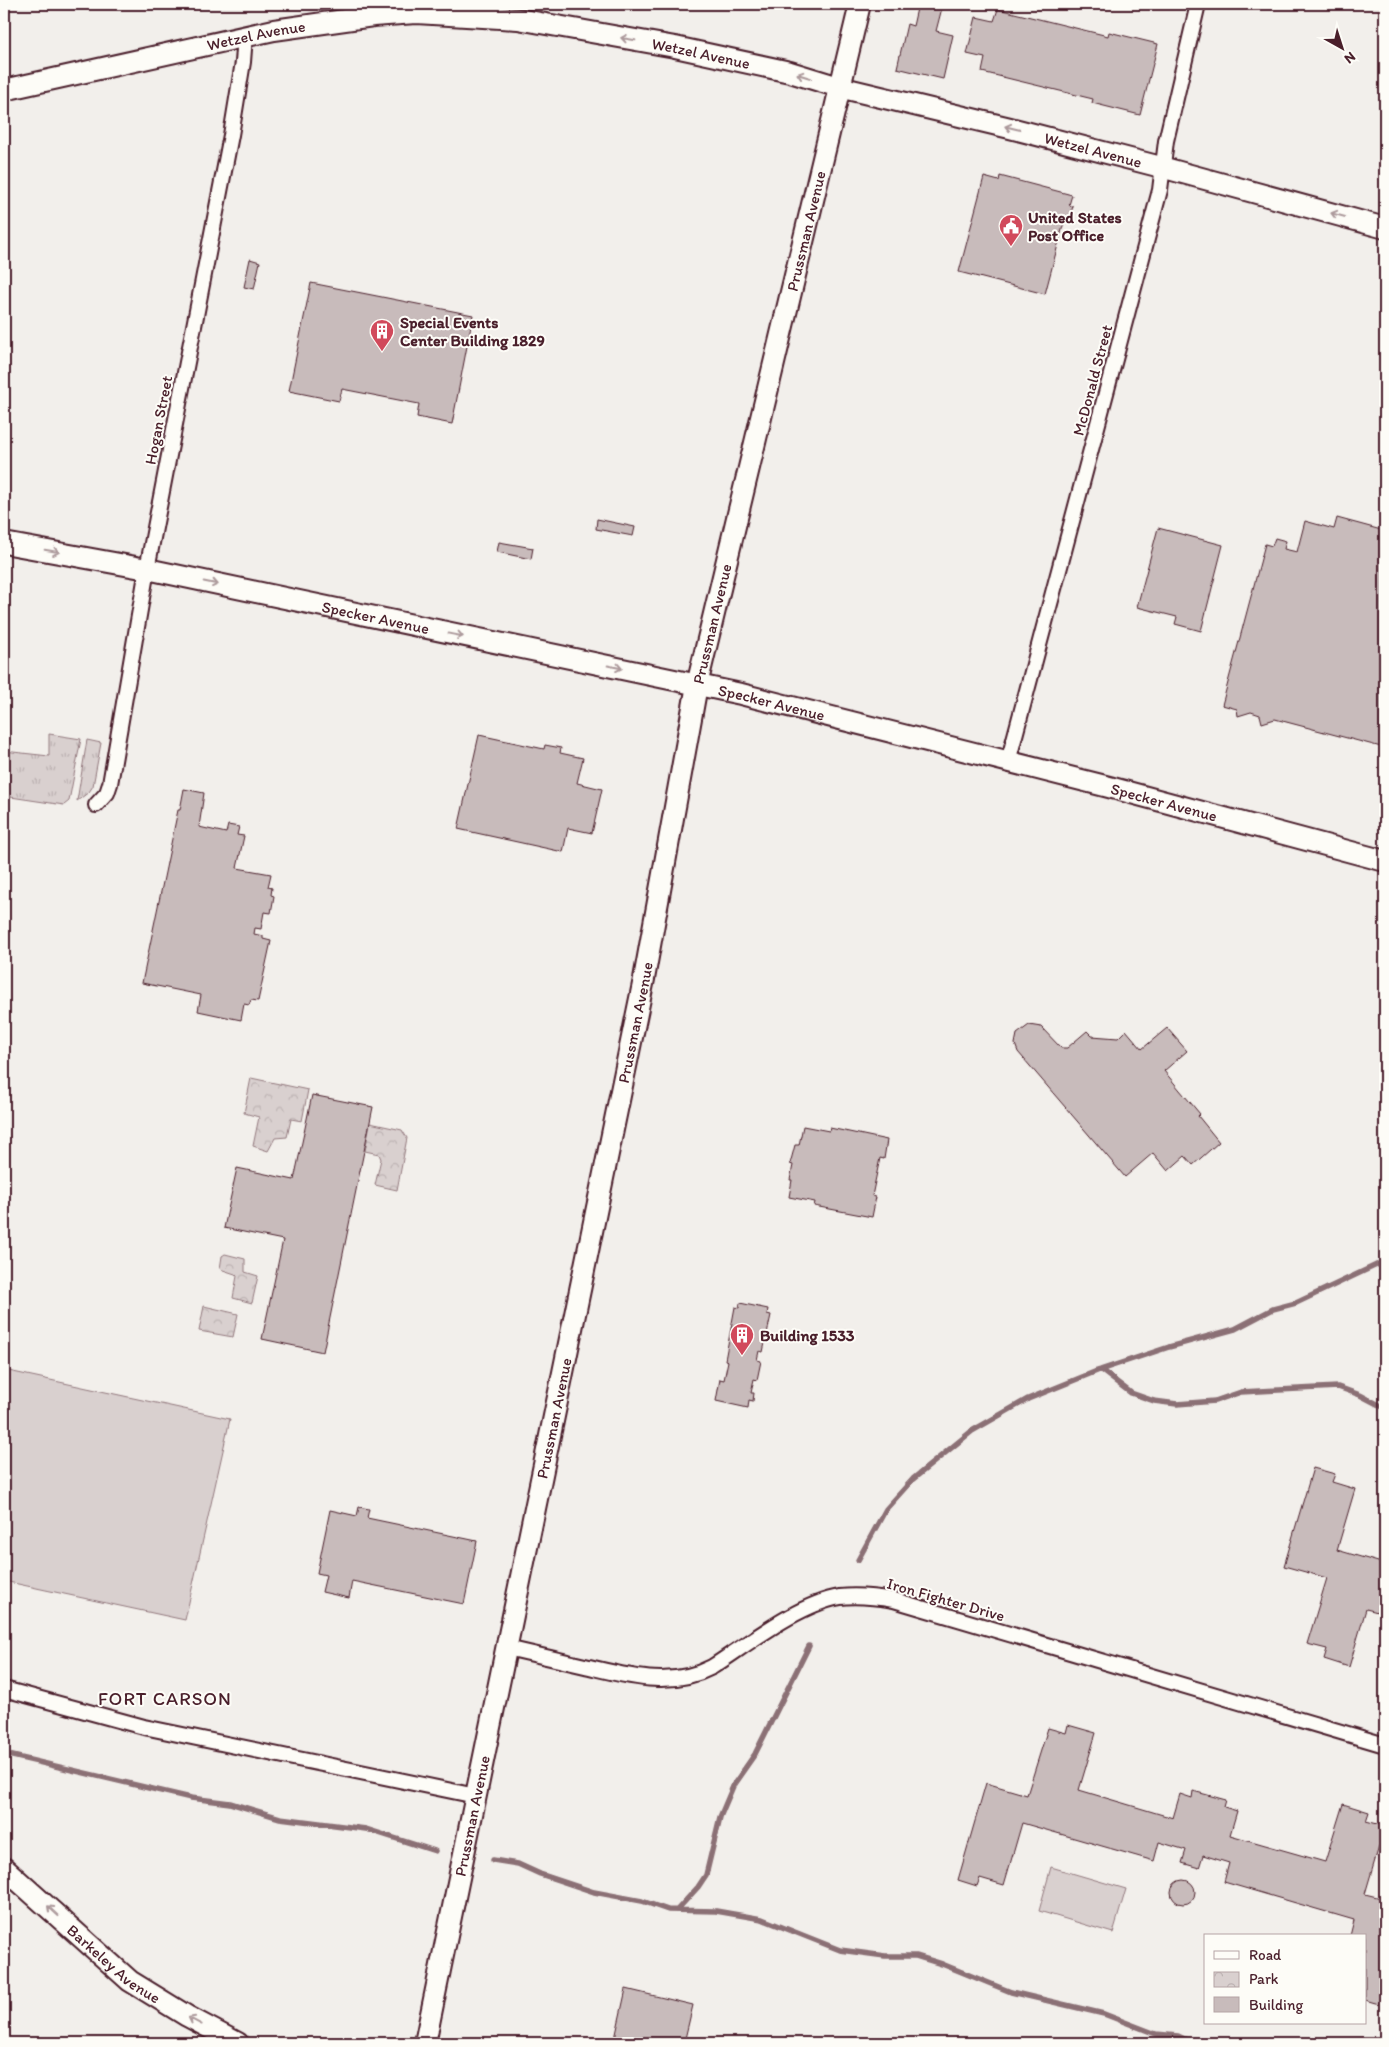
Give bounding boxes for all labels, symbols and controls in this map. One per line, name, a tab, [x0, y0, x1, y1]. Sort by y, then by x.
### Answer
street label: Wetzel Avenue	[205, 17, 307, 55]
north arrow	[1316, 22, 1366, 72]
one-way arrow	[620, 33, 636, 43]
street label: Wetzel Avenue	[650, 34, 752, 73]
text: N	[1341, 48, 1359, 67]
one-way arrow	[796, 71, 812, 81]
one-way arrow	[1005, 123, 1021, 132]
street label: Wetzel Avenue	[1042, 128, 1144, 172]
street label: Prussman Avenue	[783, 169, 830, 293]
place label: United States Post Office	[1028, 208, 1122, 245]
one-way arrow	[1331, 210, 1347, 220]
public building icon: United States Post Office	[998, 213, 1024, 247]
place label: Special Events Center Building 1829	[400, 313, 545, 351]
building icon: Special Events Center Building 1829	[369, 318, 395, 352]
street label: McDonald Street	[1069, 322, 1116, 438]
street label: Hogan Street	[141, 374, 176, 466]
one-way arrow	[43, 547, 59, 557]
street label: Prussman Avenue	[689, 562, 736, 686]
one-way arrow	[203, 578, 219, 588]
street label: Specker Avenue	[320, 597, 431, 638]
one-way arrow	[447, 631, 463, 640]
one-way arrow	[607, 663, 623, 672]
street label: Specker Avenue	[716, 680, 827, 725]
street label: Specker Avenue	[1109, 779, 1219, 826]
street label: Prussman Avenue	[614, 960, 657, 1085]
building icon: Building 1533	[729, 1322, 755, 1356]
place label: Building 1533	[760, 1326, 855, 1346]
street label: Prussman Avenue	[532, 1356, 576, 1480]
street label: Iron Fighter Drive	[885, 1574, 1007, 1625]
district label: FORT CARSON	[98, 1687, 232, 1710]
street label: Prussman Avenue	[451, 1754, 494, 1878]
one-way arrow	[47, 1905, 59, 1917]
street label: Barkeley Avenue	[63, 1920, 164, 2008]
legend	[1204, 1934, 1366, 2024]
text: Road	[1249, 1946, 1282, 1964]
text: Park	[1249, 1970, 1279, 1988]
text: Building	[1249, 1996, 1303, 2014]
one-way arrow	[188, 2016, 203, 2025]

